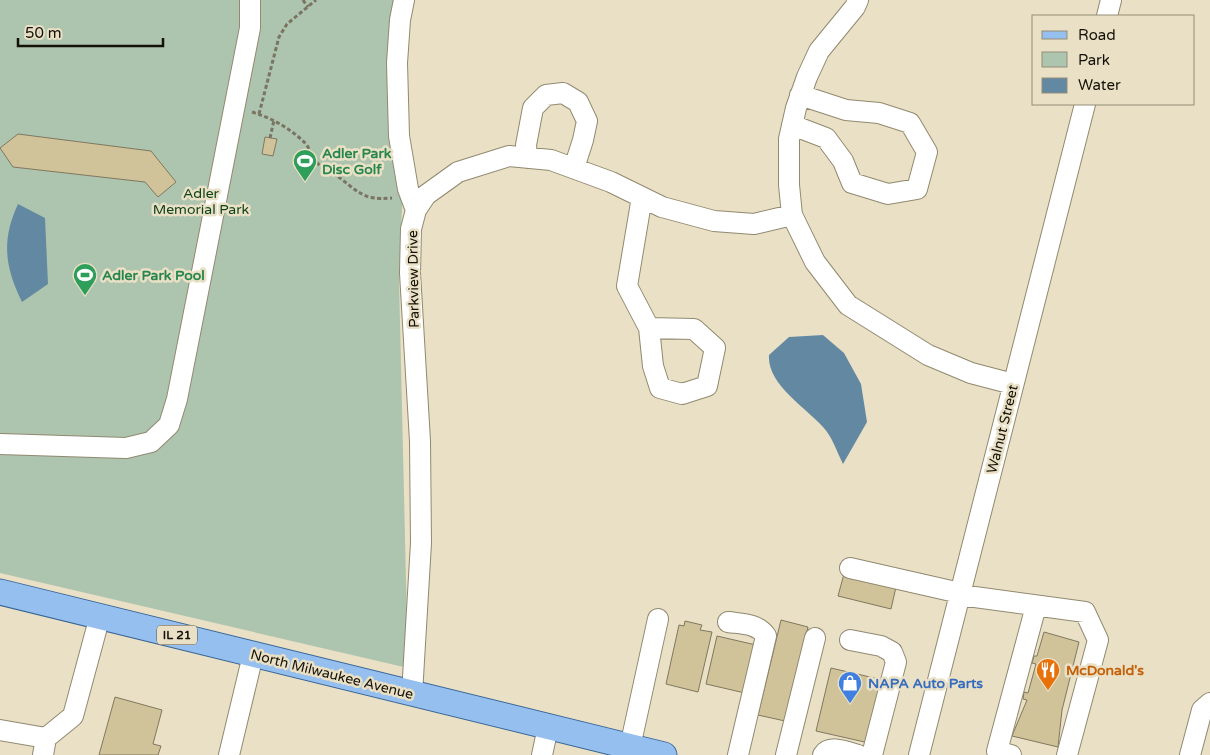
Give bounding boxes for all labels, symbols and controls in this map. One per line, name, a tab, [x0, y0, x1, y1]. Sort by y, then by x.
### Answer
scale bar	[18, 15, 162, 47]
legend	[1032, 15, 1195, 105]
text: 50 m	[25, 24, 62, 42]
text: Road	[1078, 26, 1116, 44]
text: Park	[1078, 51, 1110, 69]
text: Water	[1078, 76, 1121, 94]
place label: Adler Park Disc Golf	[322, 145, 392, 178]
sports icon: Adler Park Disc Golf	[292, 148, 318, 182]
park label: Adler Memorial Park	[153, 185, 250, 218]
street label: Parkview Drive	[404, 230, 423, 328]
sports icon: Adler Park Pool	[72, 262, 98, 296]
place label: Adler Park Pool	[102, 267, 205, 284]
street label: Walnut Street	[983, 382, 1022, 475]
road number: IL 21	[157, 626, 197, 644]
street label: North Milwaukee Avenue	[249, 646, 415, 703]
restaurant icon: McDonald's	[1035, 657, 1061, 691]
place label: McDonald's	[1066, 662, 1144, 679]
shop icon: NAPA Auto Parts	[837, 670, 863, 704]
place label: NAPA Auto Parts	[868, 675, 983, 692]

